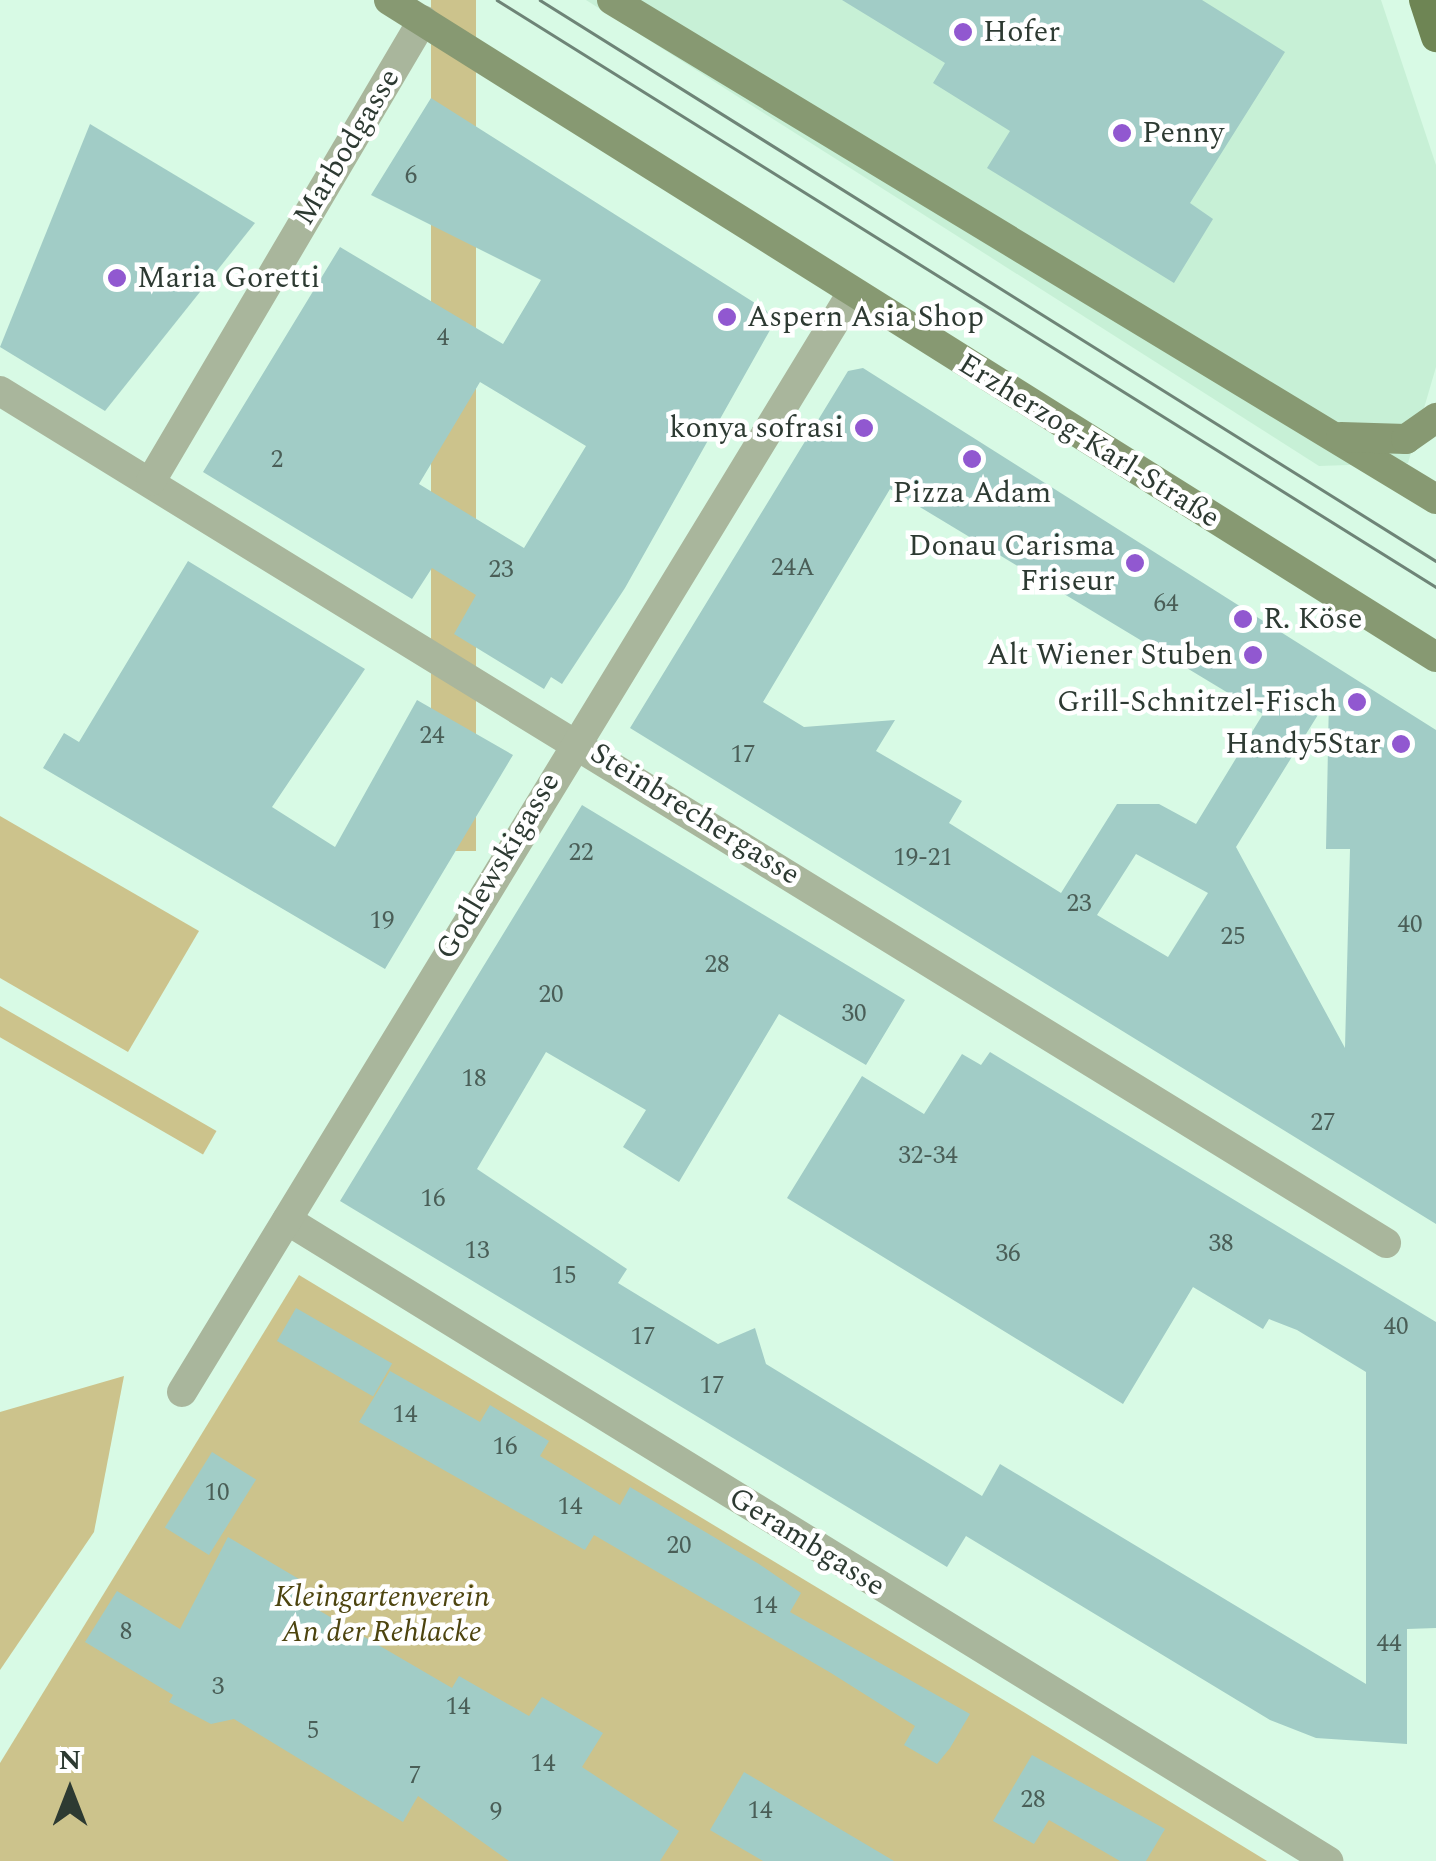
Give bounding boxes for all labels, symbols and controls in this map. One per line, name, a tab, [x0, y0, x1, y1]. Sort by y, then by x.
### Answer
place label: Hofer	[983, 14, 1060, 50]
marker: Hofer	[952, 21, 974, 43]
street label: Marbodgasse	[286, 62, 408, 232]
place label: Penny	[1142, 115, 1224, 151]
marker: Penny	[1111, 122, 1133, 144]
house number: 6	[405, 161, 417, 191]
place label: Maria Goretti	[137, 260, 320, 296]
marker: Maria Goretti	[106, 267, 128, 289]
place label: Aspern Asia Shop	[747, 299, 984, 335]
marker: Aspern Asia Shop	[716, 306, 738, 328]
house number: 4	[437, 323, 449, 353]
street label: Erzherzog-Karl-Straße	[952, 346, 1226, 536]
place label: konya sofrasi	[669, 410, 844, 446]
marker: konya sofrasi	[853, 417, 875, 439]
house number: 2	[271, 445, 283, 475]
marker: Pizza Adam	[961, 448, 983, 470]
place label: Pizza Adam	[893, 475, 1051, 511]
place label: Donau Carisma Friseur	[908, 528, 1115, 598]
marker: Donau Carisma Friseur	[1124, 552, 1146, 574]
house number: 24A	[771, 553, 815, 583]
house number: 23	[489, 555, 513, 585]
house number: 64	[1154, 589, 1178, 619]
place label: R. Köse	[1263, 601, 1362, 637]
marker: R. Köse	[1232, 608, 1254, 630]
place label: Alt Wiener Stuben	[987, 637, 1233, 673]
marker: Alt Wiener Stuben	[1242, 644, 1264, 666]
place label: Grill-Schnitzel-Fisch	[1057, 684, 1337, 720]
marker: Grill-Schnitzel-Fisch	[1346, 691, 1368, 713]
house number: 24	[420, 721, 444, 751]
place label: Handy5Star	[1225, 726, 1381, 762]
marker: Handy5Star	[1390, 733, 1412, 755]
street label: Steinbrechergasse	[584, 735, 806, 893]
house number: 17	[731, 740, 755, 770]
street label: Godlewskigasse	[428, 766, 568, 966]
house number: 22	[569, 838, 593, 868]
house number: 19-21	[893, 843, 953, 873]
house number: 23	[1067, 889, 1091, 919]
house number: 19	[370, 906, 394, 936]
house number: 40	[1398, 910, 1422, 940]
house number: 25	[1221, 922, 1245, 952]
house number: 28	[705, 950, 729, 980]
house number: 20	[539, 980, 563, 1010]
house number: 30	[842, 999, 866, 1029]
house number: 18	[462, 1064, 486, 1094]
house number: 27	[1311, 1108, 1335, 1138]
house number: 32-34	[898, 1141, 958, 1171]
house number: 16	[421, 1184, 445, 1214]
house number: 38	[1209, 1229, 1233, 1259]
house number: 13	[465, 1236, 489, 1266]
house number: 36	[996, 1239, 1020, 1269]
house number: 15	[552, 1261, 576, 1291]
house number: 40	[1384, 1312, 1408, 1342]
house number: 17	[631, 1322, 655, 1352]
house number: 17	[700, 1371, 724, 1401]
house number: 14	[393, 1400, 417, 1430]
house number: 16	[493, 1432, 517, 1462]
house number: 10	[205, 1478, 229, 1508]
street label: Gerambgasse	[722, 1480, 892, 1604]
house number: 14	[558, 1492, 582, 1522]
house number: 20	[667, 1531, 691, 1561]
park label: Kleingartenverein An der Rehlacke	[274, 1579, 490, 1650]
house number: 14	[753, 1591, 777, 1621]
house number: 8	[120, 1617, 132, 1647]
house number: 44	[1377, 1629, 1401, 1659]
house number: 3	[212, 1672, 224, 1702]
house number: 14	[446, 1692, 470, 1722]
house number: 5	[307, 1716, 319, 1746]
text: N	[59, 1739, 81, 1782]
north arrow	[20, 1741, 120, 1841]
house number: 14	[531, 1749, 555, 1779]
house number: 7	[409, 1761, 421, 1791]
house number: 28	[1021, 1785, 1045, 1815]
house number: 14	[748, 1796, 772, 1826]
house number: 9	[490, 1797, 502, 1827]

